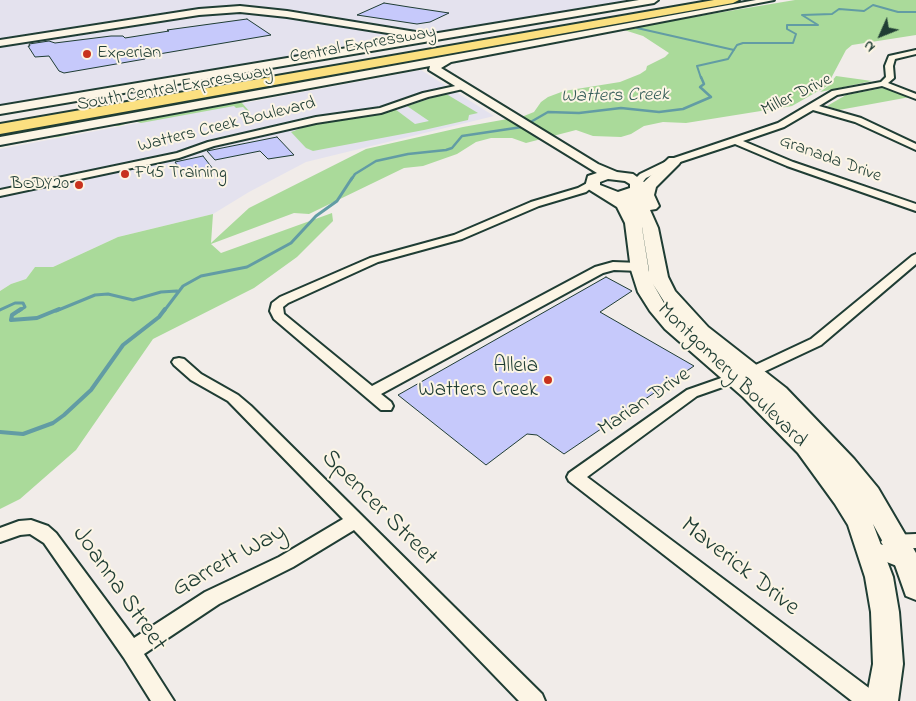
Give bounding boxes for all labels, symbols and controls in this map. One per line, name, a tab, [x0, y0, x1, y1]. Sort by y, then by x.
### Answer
north arrow	[856, 10, 906, 60]
street label: Central Expressway	[288, 23, 438, 69]
text: N	[859, 35, 881, 56]
place label: Experian	[97, 43, 161, 65]
marker: Experian	[81, 48, 93, 60]
street label: South Central Expressway	[76, 61, 274, 117]
street label: Miller Drive	[758, 70, 836, 122]
water label: Watters Creek	[561, 85, 669, 109]
street label: Watters Creek Boulevard	[136, 93, 318, 159]
street label: Granada Drive	[776, 132, 884, 188]
place label: F45 Training	[135, 163, 227, 185]
marker: F45 Training	[119, 168, 131, 180]
place label: BODY20	[11, 174, 69, 196]
marker: BODY20	[73, 179, 85, 191]
street label: Montgomery Boulevard	[651, 298, 811, 454]
place label: Alleia Watters Creek	[418, 355, 538, 405]
street label: Marian Drive	[594, 363, 696, 443]
marker: Alleia Watters Creek	[542, 374, 554, 386]
street label: Spencer Street	[313, 444, 443, 574]
street label: Maverick Drive	[673, 512, 805, 624]
street label: Garrett Way	[168, 518, 292, 606]
street label: Joanna Street	[64, 522, 172, 658]

